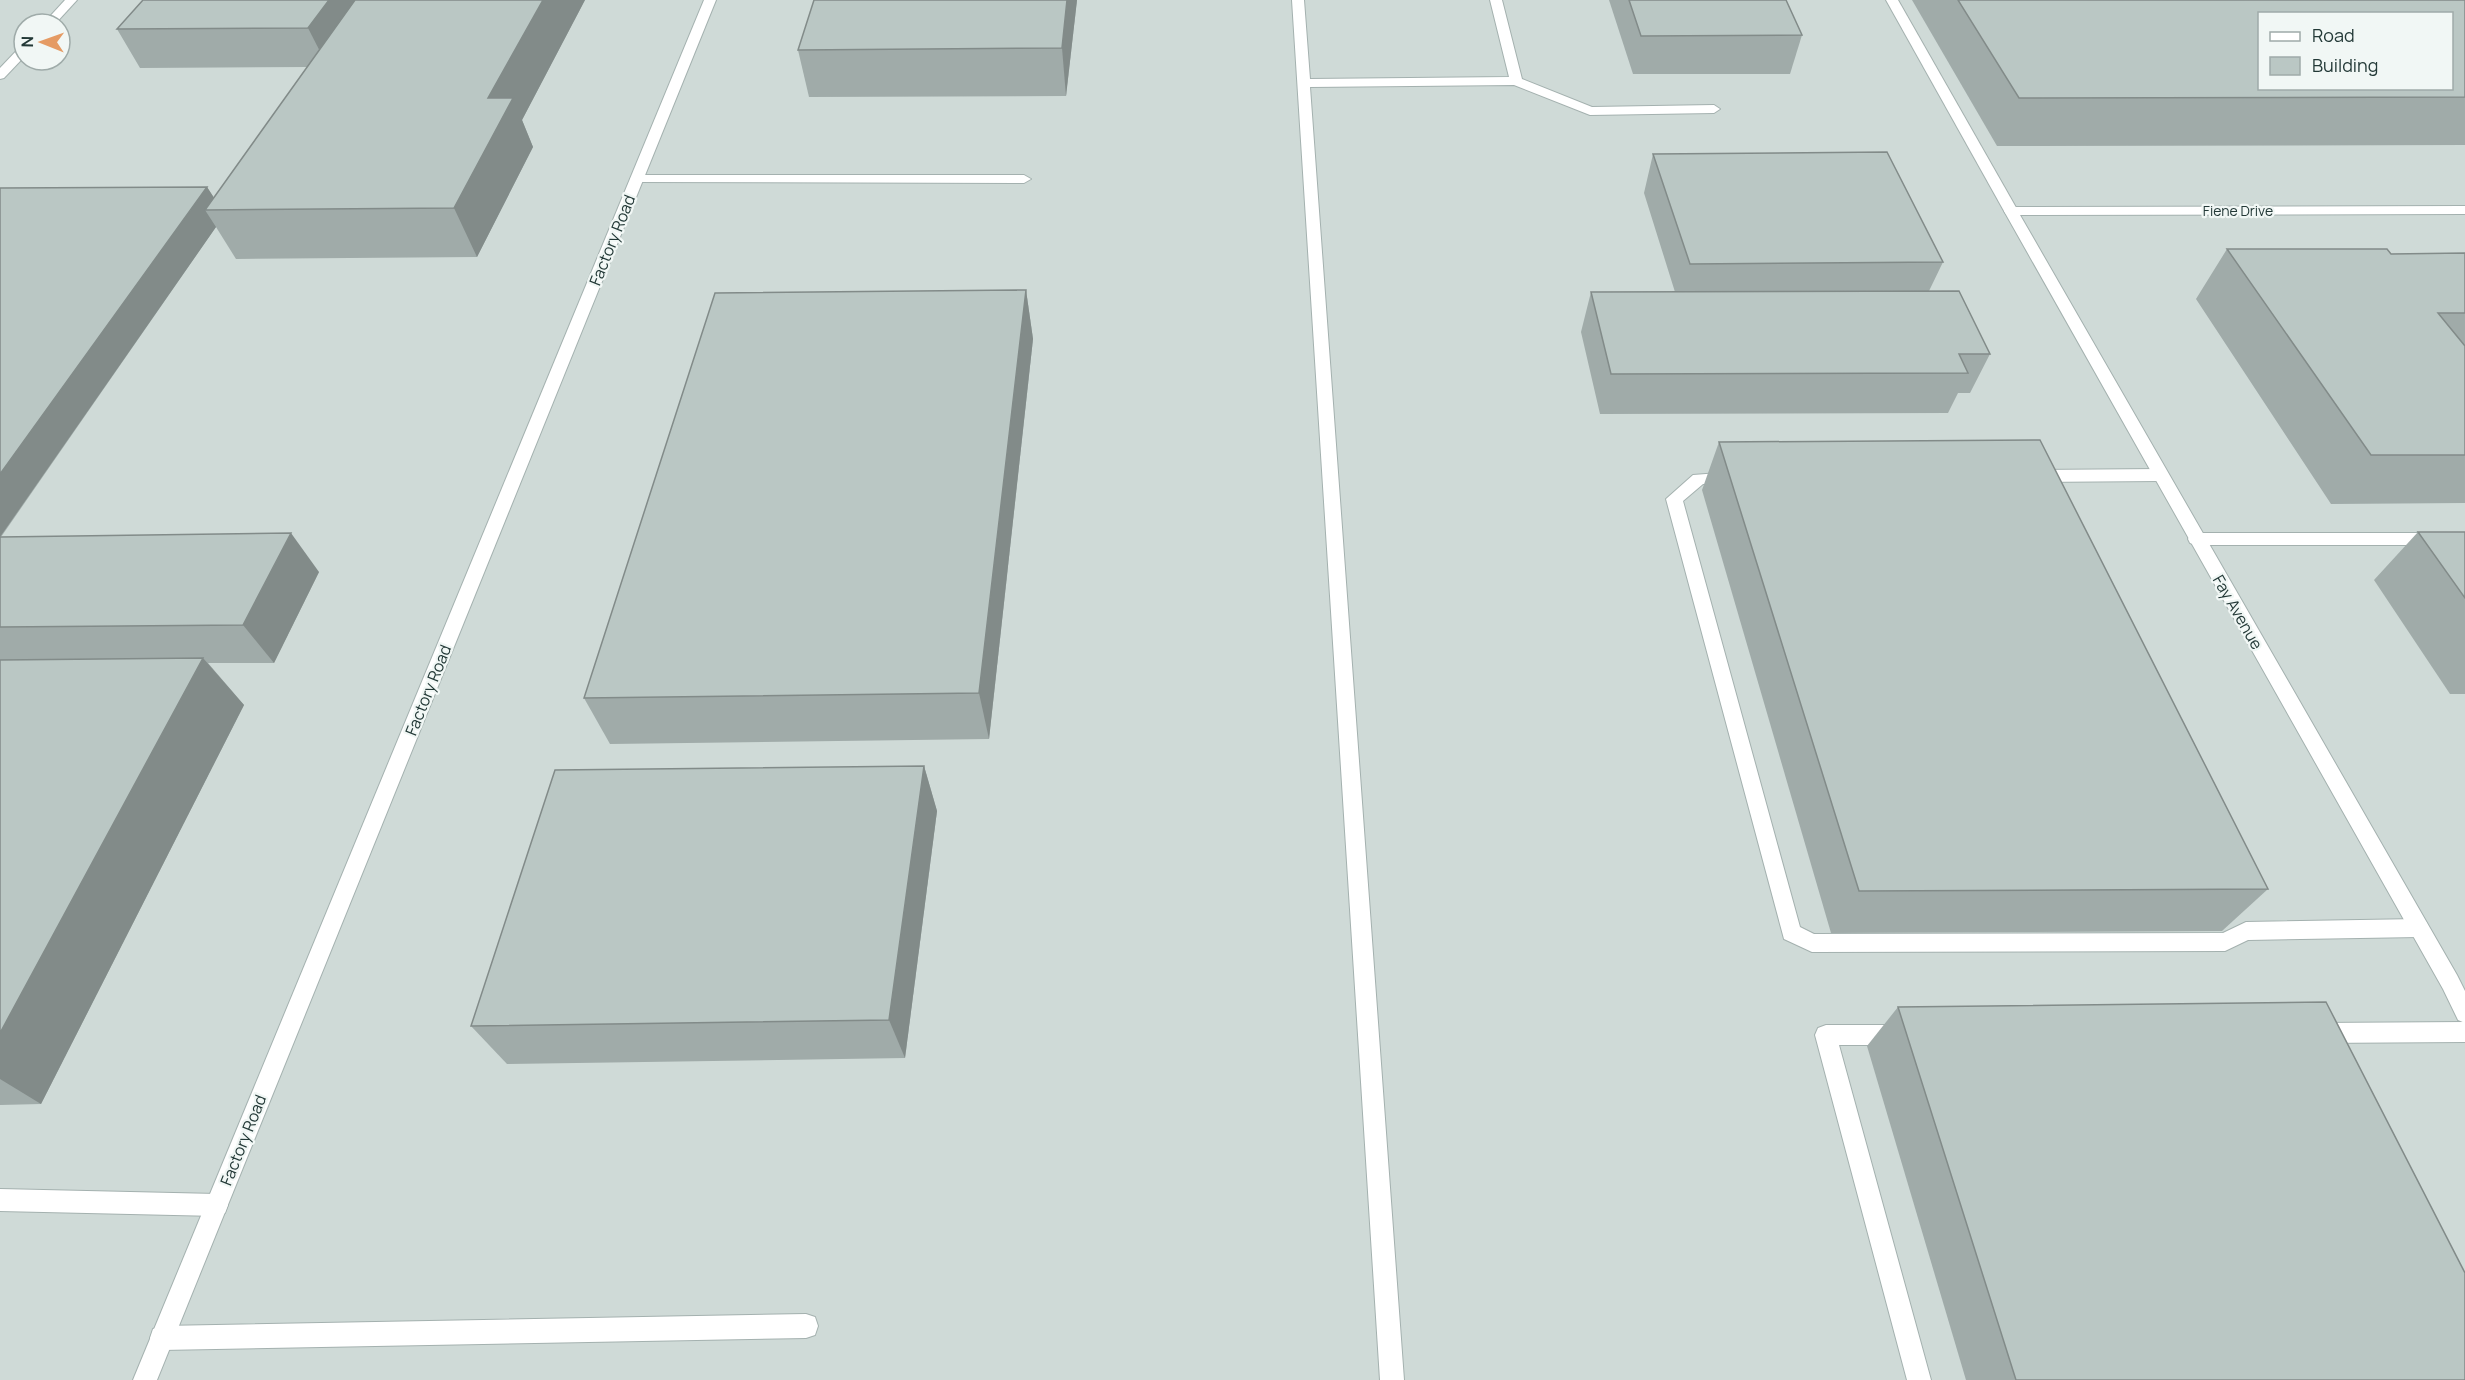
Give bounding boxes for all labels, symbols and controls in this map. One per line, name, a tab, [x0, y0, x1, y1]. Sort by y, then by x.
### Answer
north arrow	[12, 12, 72, 72]
legend	[2258, 12, 2453, 90]
text: Road	[2312, 23, 2355, 47]
text: N	[16, 36, 38, 48]
text: Building	[2312, 53, 2378, 77]
street label: Factory Road	[584, 191, 640, 289]
street label: Fiene Drive	[2203, 201, 2273, 220]
street label: Fay Avenue	[2208, 571, 2268, 653]
street label: Factory Road	[400, 641, 456, 739]
street label: Factory Road	[215, 1091, 271, 1189]

